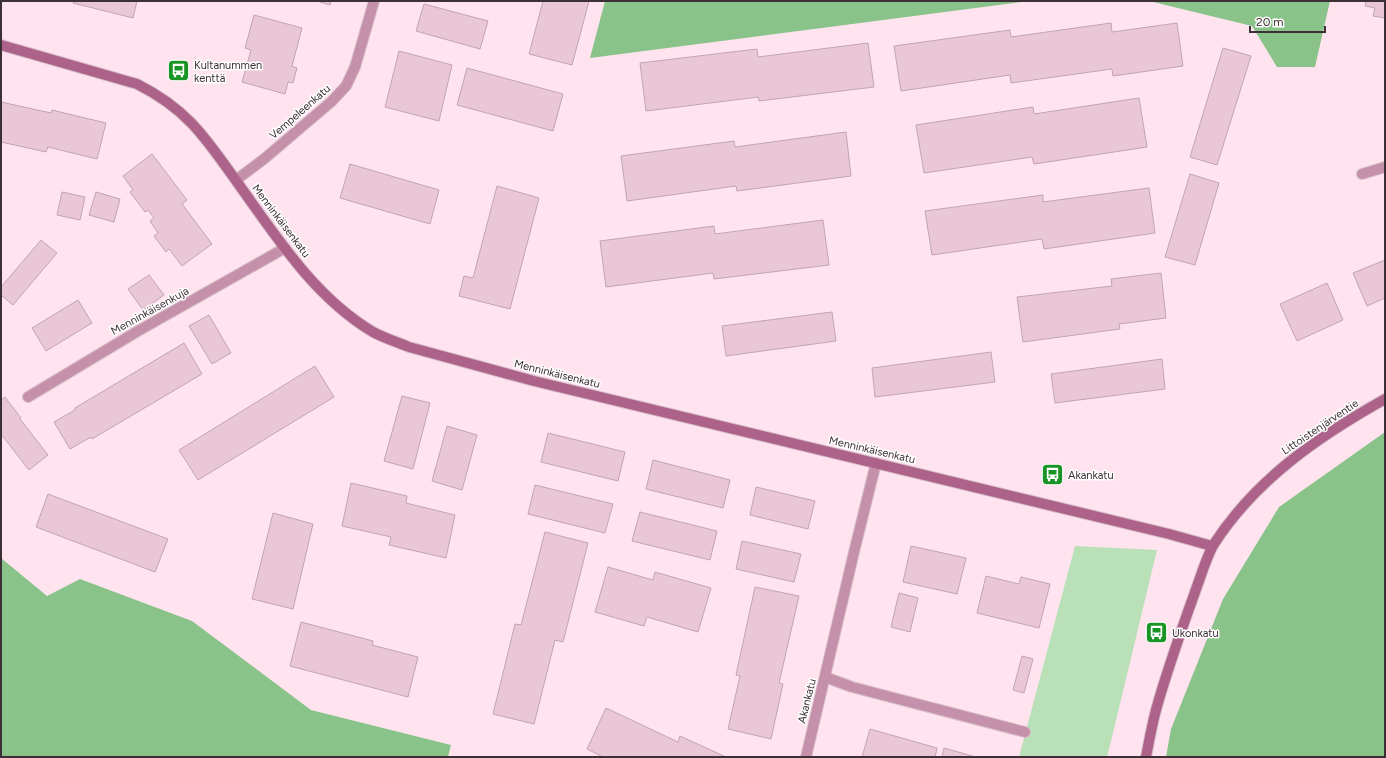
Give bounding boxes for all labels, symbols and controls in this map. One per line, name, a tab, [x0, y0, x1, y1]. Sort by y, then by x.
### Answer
scale bar	[1250, 8, 1325, 34]
text: 20 m	[1256, 15, 1284, 29]
bus stop icon: Kultanummen kenttä	[166, 58, 192, 84]
place label: Kultanummen kenttä	[194, 59, 262, 85]
street label: Vempeleenkatu	[267, 82, 333, 142]
street label: Menninkäisenkatu	[249, 182, 313, 260]
street label: Menninkäisenkuja	[109, 284, 191, 338]
street label: Menninkäisenkatu	[513, 357, 601, 391]
street label: Littoistenjärventie	[1279, 397, 1361, 457]
street label: Menninkäisenkatu	[828, 434, 916, 466]
bus stop icon: Akankatu	[1039, 462, 1065, 488]
place label: Akankatu	[1068, 469, 1114, 482]
bus stop icon: Ukonkatu	[1144, 620, 1170, 646]
place label: Ukonkatu	[1172, 627, 1219, 640]
street label: Akankatu	[795, 677, 819, 725]

